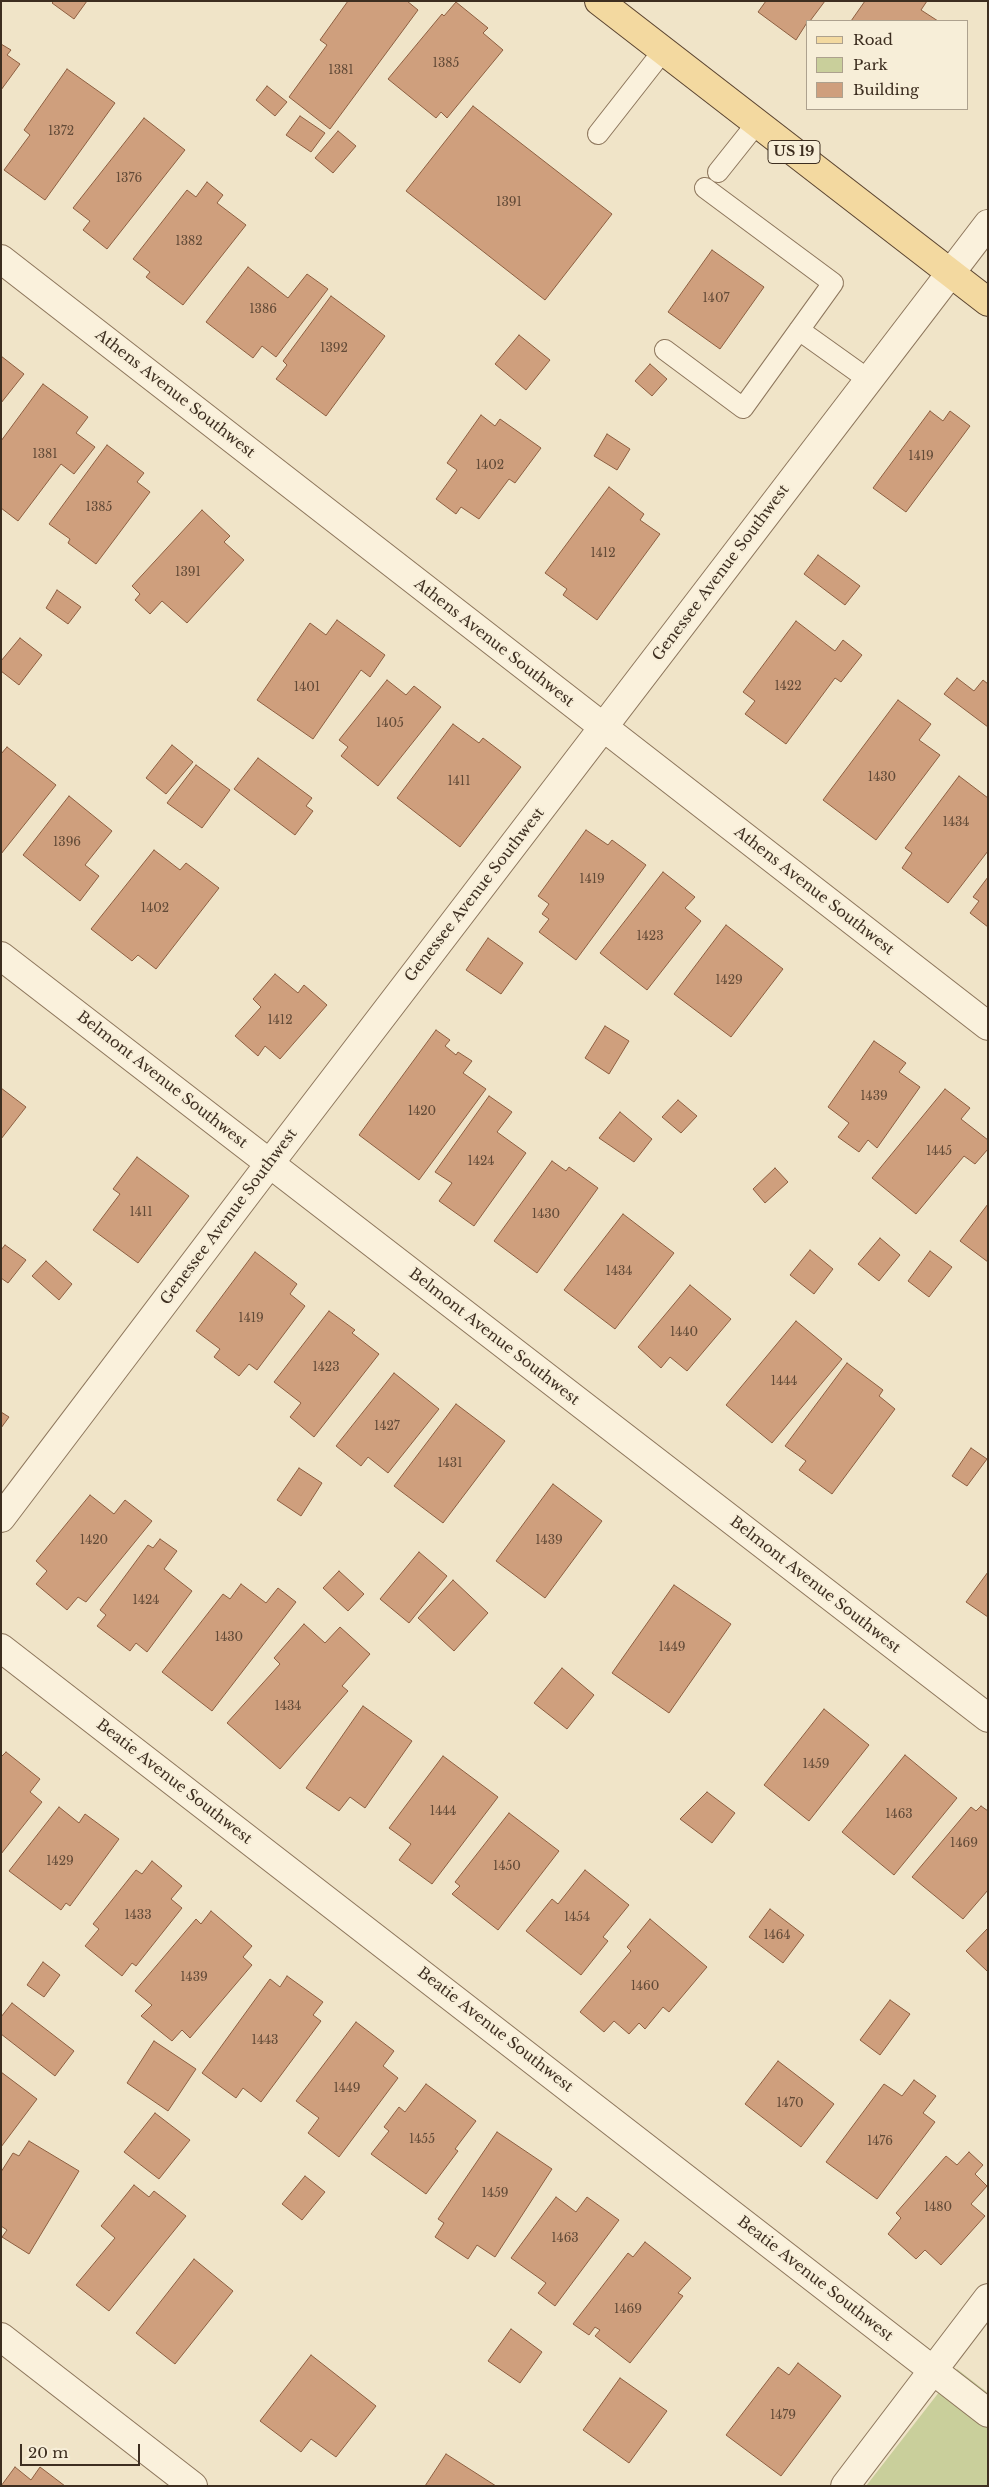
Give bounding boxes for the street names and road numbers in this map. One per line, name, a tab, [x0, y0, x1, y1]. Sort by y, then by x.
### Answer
road number: US 19	[768, 140, 820, 163]
street label: Athens Avenue Southwest	[92, 326, 258, 462]
street label: Genessee Avenue Southwest	[649, 481, 793, 665]
street label: Athens Avenue Southwest	[411, 575, 577, 711]
street label: Genessee Avenue Southwest	[401, 804, 549, 986]
street label: Athens Avenue Southwest	[731, 823, 897, 959]
street label: Belmont Avenue Southwest	[73, 1008, 251, 1152]
street label: Genessee Avenue Southwest	[157, 1125, 301, 1309]
street label: Belmont Avenue Southwest	[405, 1265, 583, 1409]
street label: Belmont Avenue Southwest	[726, 1513, 904, 1657]
street label: Beatie Avenue Southwest	[93, 1716, 255, 1848]
street label: Beatie Avenue Southwest	[414, 1964, 576, 2096]
street label: Beatie Avenue Southwest	[734, 2213, 896, 2345]

